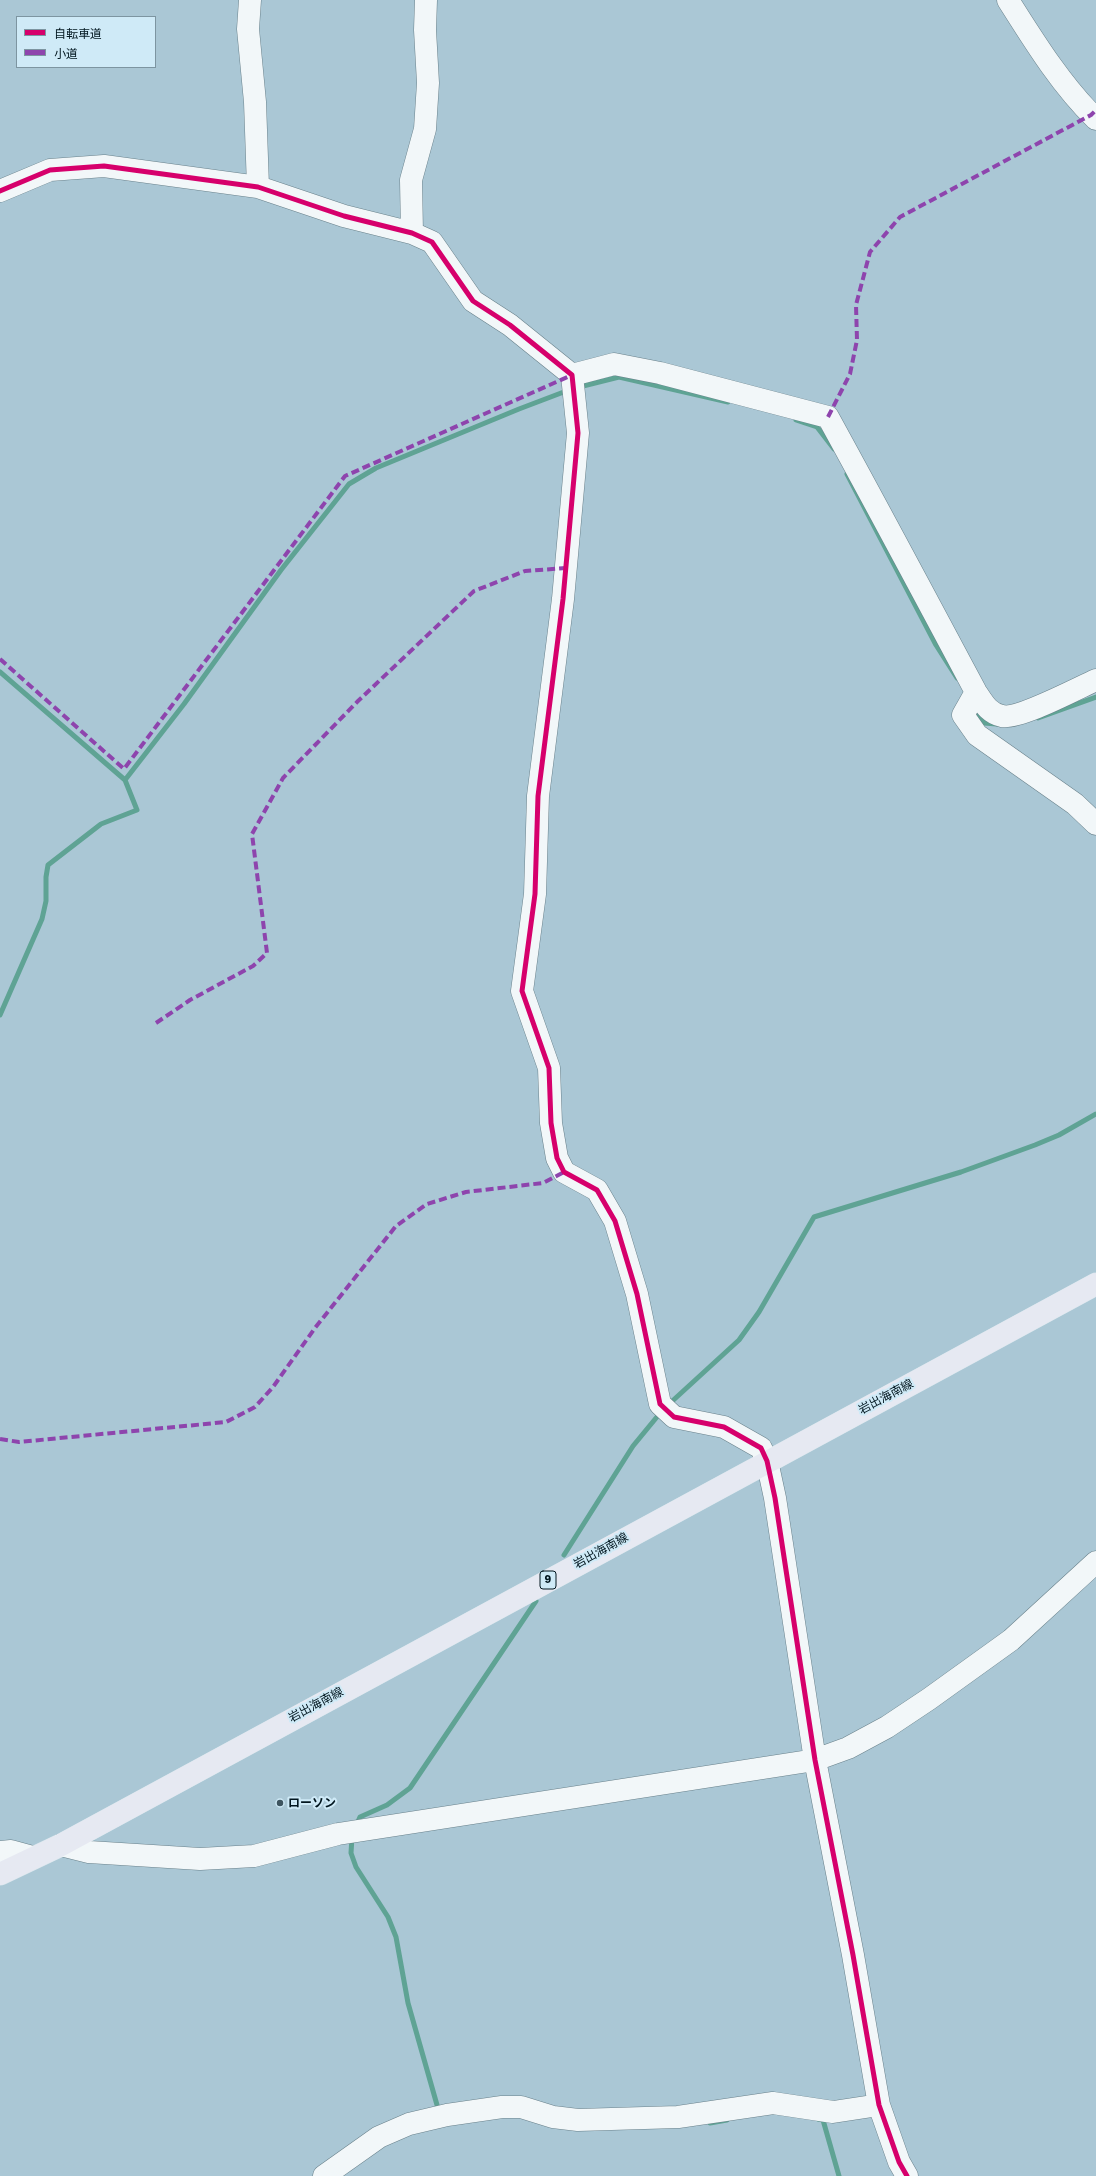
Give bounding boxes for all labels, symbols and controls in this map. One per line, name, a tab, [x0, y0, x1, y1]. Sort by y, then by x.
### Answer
legend	[16, 16, 156, 68]
text: 自転車道	[54, 27, 102, 41]
text: 小道	[54, 47, 78, 61]
street label: 岩出海南線	[856, 1377, 916, 1417]
street label: 岩出海南線	[571, 1530, 631, 1572]
road number: 9	[540, 1571, 556, 1589]
street label: 岩出海南線	[286, 1685, 346, 1725]
place label: ローソン	[288, 1796, 336, 1810]
marker: ローソン	[275, 1798, 285, 1808]

